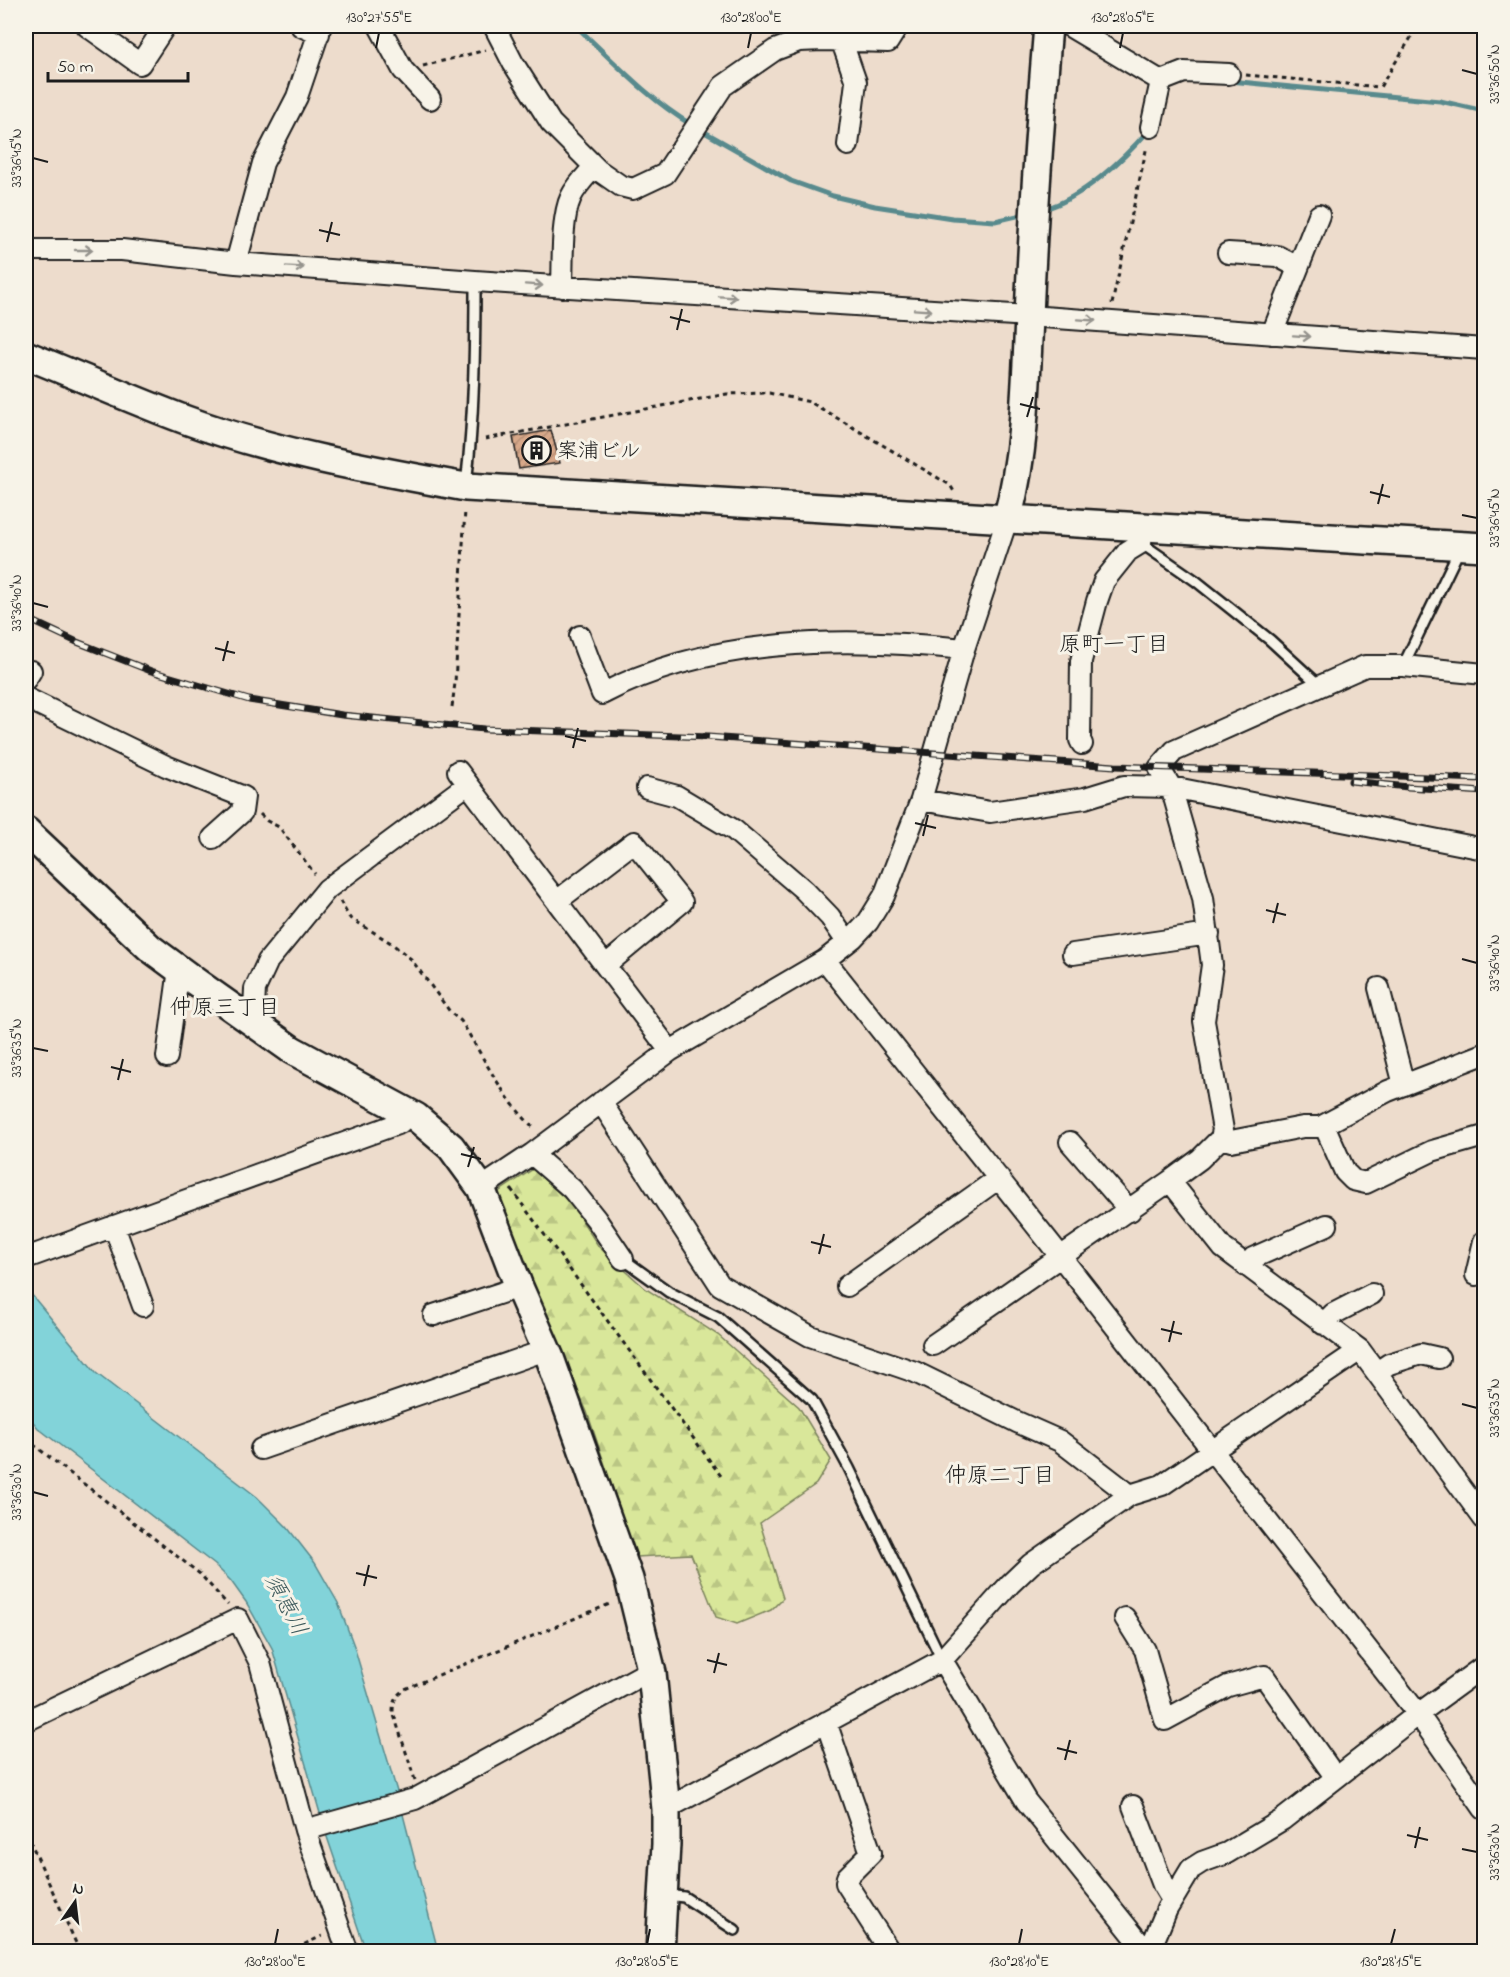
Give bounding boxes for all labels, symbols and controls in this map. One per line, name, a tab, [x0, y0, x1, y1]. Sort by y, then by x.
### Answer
text: 130°27'55"E	[346, 7, 412, 29]
text: 130°28'00"E	[720, 7, 782, 29]
text: 130°28'05"E	[1091, 7, 1155, 29]
text: 33°36'50"N	[1484, 44, 1506, 104]
scale bar	[48, 45, 188, 83]
text: 50 m	[57, 55, 94, 81]
text: 33°36'45"N	[6, 128, 28, 188]
one-way arrow	[73, 244, 93, 256]
one-way arrow	[284, 262, 304, 273]
one-way arrow	[523, 280, 543, 291]
one-way arrow	[718, 292, 738, 303]
one-way arrow	[912, 304, 932, 315]
one-way arrow	[1076, 315, 1096, 326]
one-way arrow	[1292, 331, 1312, 342]
building icon: 案浦ビル	[520, 434, 552, 466]
place label: 案浦ビル	[557, 437, 641, 467]
text: 33°36'45"N	[1484, 488, 1506, 548]
text: 33°36'40"N	[6, 574, 28, 632]
district label: 原町一丁目	[1059, 630, 1169, 662]
text: 33°36'40"N	[1484, 934, 1506, 992]
district label: 仲原三丁目	[170, 993, 280, 1025]
text: 33°36'35"N	[6, 1018, 28, 1078]
text: 33°36'35"N	[1484, 1378, 1506, 1438]
district label: 仲原二丁目	[945, 1461, 1055, 1493]
text: 33°36'30"N	[6, 1463, 28, 1521]
water label: 須恵川	[255, 1569, 314, 1642]
text: 33°36'30"N	[1484, 1823, 1506, 1881]
north arrow	[45, 1872, 105, 1932]
text: N	[70, 1876, 86, 1902]
text: 130°28'00"E	[244, 1951, 306, 1973]
text: 130°28'05"E	[615, 1951, 679, 1973]
text: 130°28'10"E	[989, 1951, 1049, 1973]
text: 130°28'15"E	[1360, 1951, 1422, 1973]

